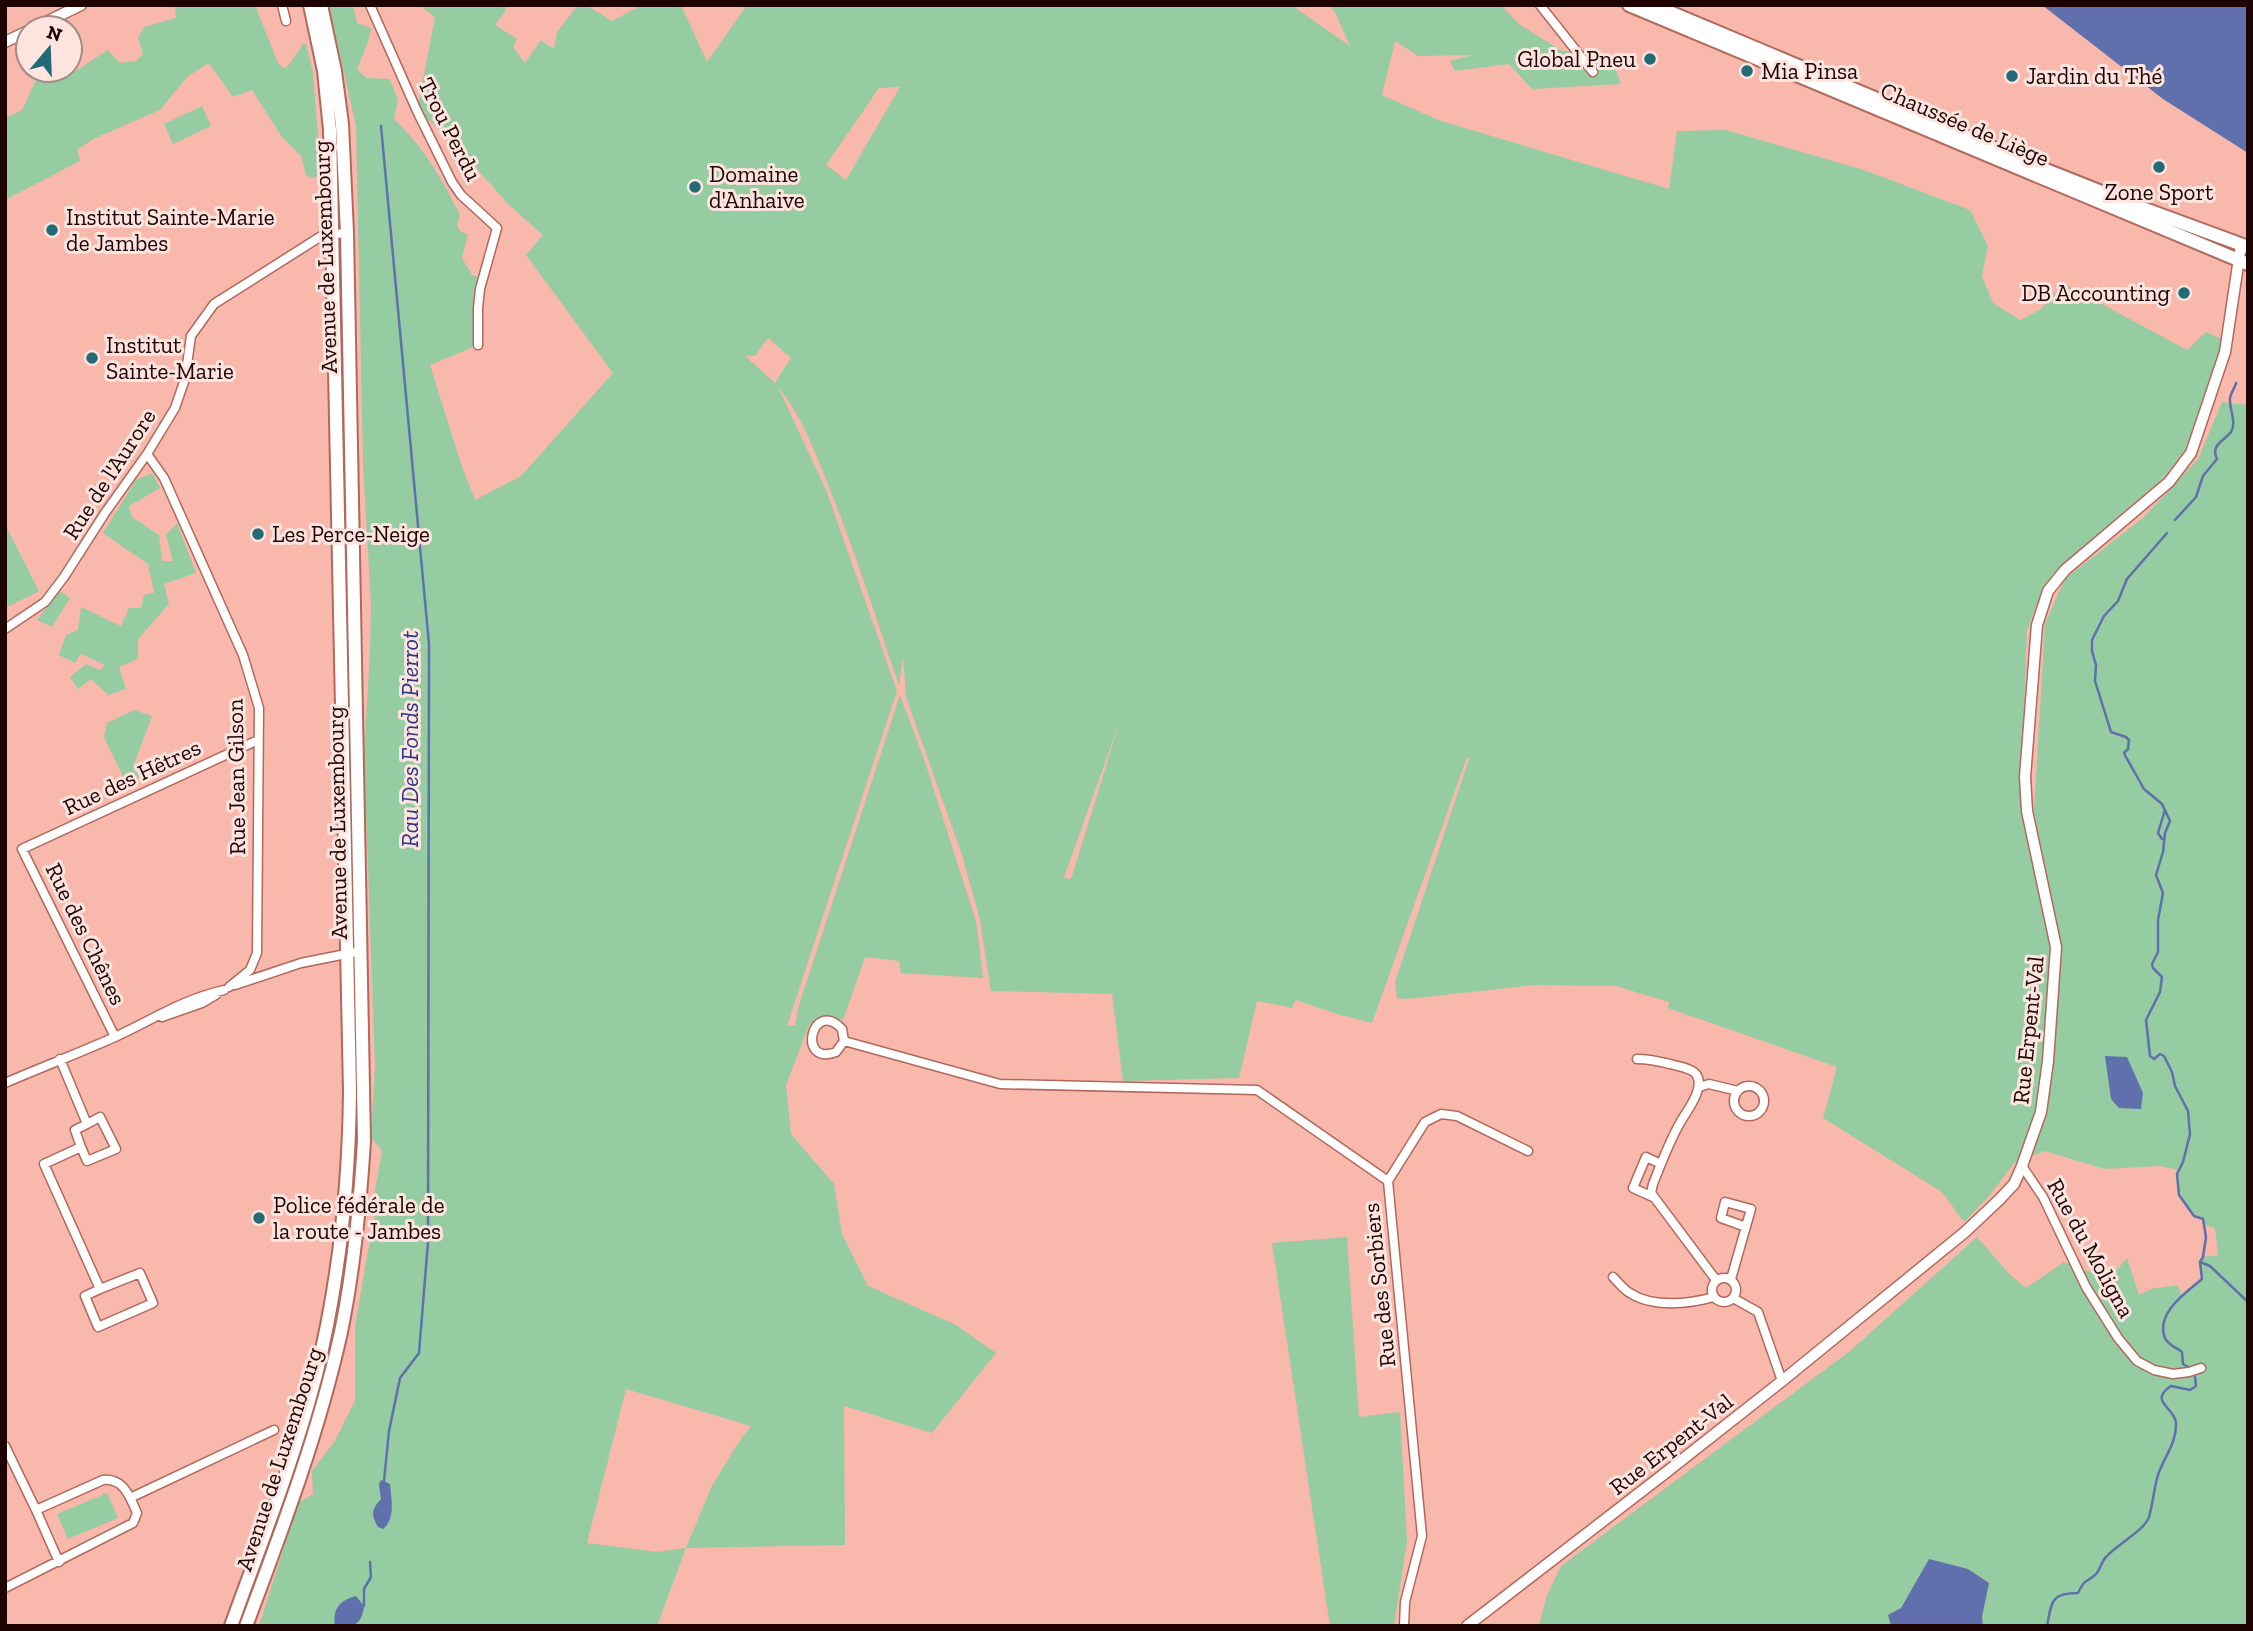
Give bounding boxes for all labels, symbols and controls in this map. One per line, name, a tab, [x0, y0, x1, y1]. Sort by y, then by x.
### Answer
north arrow	[14, 14, 84, 84]
text: N	[44, 20, 65, 47]
place label: Global Pneu	[1517, 45, 1636, 73]
marker: Global Pneu	[1642, 51, 1658, 67]
place label: Mia Pinsa	[1761, 57, 1858, 85]
place label: Jardin du Thé	[2026, 62, 2162, 90]
marker: Mia Pinsa	[1739, 63, 1755, 79]
marker: Jardin du Thé	[2004, 68, 2020, 84]
street label: Trou Perdu	[412, 73, 488, 185]
street label: Chaussée de Liège	[1876, 76, 2054, 172]
street label: Avenue de Luxembourg	[307, 140, 343, 374]
marker: Zone Sport	[2151, 159, 2167, 175]
place label: Domaine d'Anhaive	[709, 160, 805, 214]
place label: Zone Sport	[2104, 178, 2214, 206]
marker: Domaine d'Anhaive	[687, 179, 703, 195]
place label: Institut Sainte-Marie de Jambes	[66, 203, 275, 257]
marker: Institut Sainte-Marie de Jambes	[44, 222, 60, 238]
place label: DB Accounting	[2021, 279, 2170, 307]
marker: DB Accounting	[2176, 285, 2192, 301]
place label: Institut Sainte-Marie	[106, 331, 234, 385]
marker: Institut Sainte-Marie	[84, 350, 100, 366]
street label: Rue de l'Aurore	[56, 404, 162, 544]
place label: Les Perce-Neige	[272, 520, 430, 548]
marker: Les Perce-Neige	[250, 526, 266, 542]
water label: Rau Des Fonds Pierrot	[395, 631, 424, 847]
street label: Rue Jean Gilson	[221, 699, 251, 855]
street label: Avenue de Luxembourg	[321, 706, 353, 940]
street label: Rue des Hêtres	[59, 733, 205, 821]
street label: Rue des Chênes	[40, 858, 132, 1010]
street label: Rue Erpent-Val	[2006, 955, 2050, 1105]
street label: Rue du Moligna	[2041, 1173, 2141, 1323]
place label: Police fédérale de la route - Jambes	[273, 1191, 445, 1245]
street label: Rue des Sorbiers	[1356, 1202, 1402, 1368]
marker: Police fédérale de la route - Jambes	[251, 1210, 267, 1226]
street label: Avenue de Luxembourg	[230, 1343, 328, 1574]
street label: Rue Erpent-Val	[1604, 1387, 1738, 1501]

